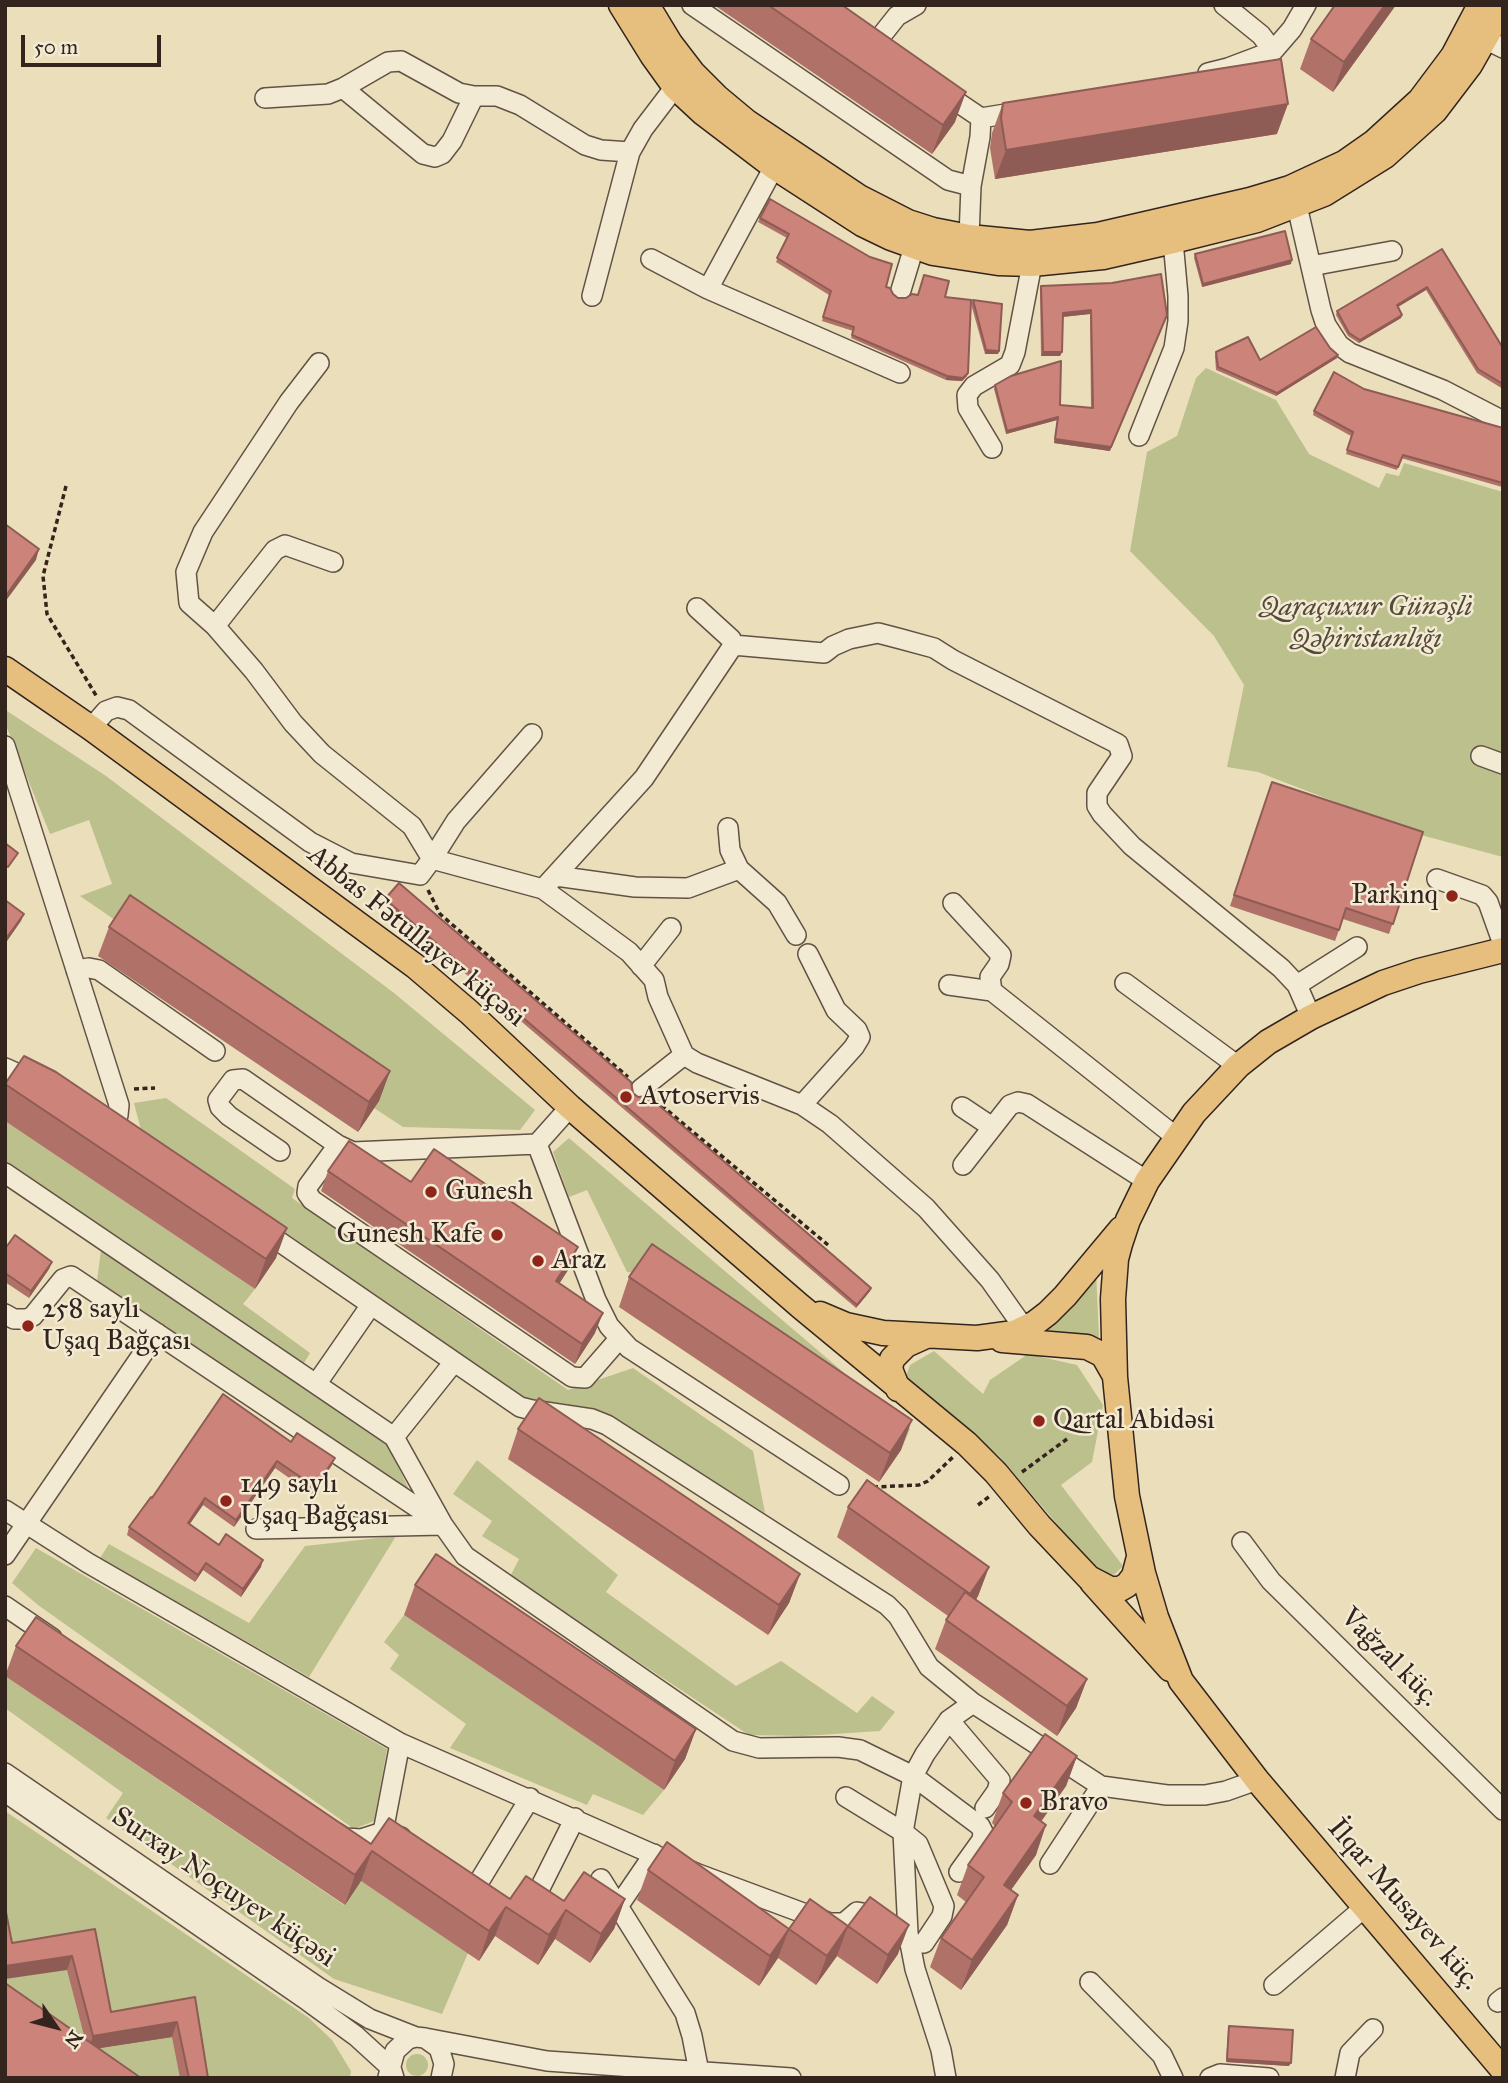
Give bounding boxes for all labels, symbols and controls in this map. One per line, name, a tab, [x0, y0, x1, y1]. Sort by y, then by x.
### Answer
scale bar	[24, 21, 164, 65]
text: 50 m	[34, 34, 78, 60]
park label: Qaraçuxur Günəşli Qəbiristanlığı	[1260, 591, 1472, 657]
street label: Abbas Fətullayev küçəsi	[300, 839, 532, 1035]
place label: Parkinq	[1351, 879, 1438, 913]
marker: Parkinq	[1444, 888, 1460, 904]
place label: Avtoservis	[640, 1080, 760, 1114]
marker: Avtoservis	[618, 1089, 634, 1105]
place label: Gunesh	[445, 1175, 533, 1209]
marker: Gunesh	[423, 1184, 439, 1200]
place label: Gunesh Kafe	[336, 1218, 483, 1252]
marker: Gunesh Kafe	[489, 1227, 505, 1243]
place label: Araz	[552, 1244, 606, 1278]
marker: Araz	[530, 1253, 546, 1269]
place label: 258 saylı Uşaq Bağçası	[42, 1293, 191, 1359]
marker: 258 saylı Uşaq Bağçası	[20, 1318, 36, 1334]
place label: Qartal Abidəsi	[1053, 1404, 1215, 1438]
marker: Qartal Abidəsi	[1031, 1413, 1047, 1429]
place label: 149 saylı Uşaq Bağçası	[240, 1468, 389, 1534]
marker: 149 saylı Uşaq Bağçası	[218, 1493, 234, 1509]
street label: Vağzal küç.	[1333, 1602, 1445, 1714]
place label: Bravo	[1040, 1786, 1108, 1820]
marker: Bravo	[1018, 1795, 1034, 1811]
street label: Surxay Noçuyev küçəsi	[105, 1801, 341, 1975]
street label: İlqar Musayev küç.	[1320, 1813, 1486, 1997]
north arrow	[21, 1992, 91, 2062]
text: N	[60, 2026, 88, 2053]

